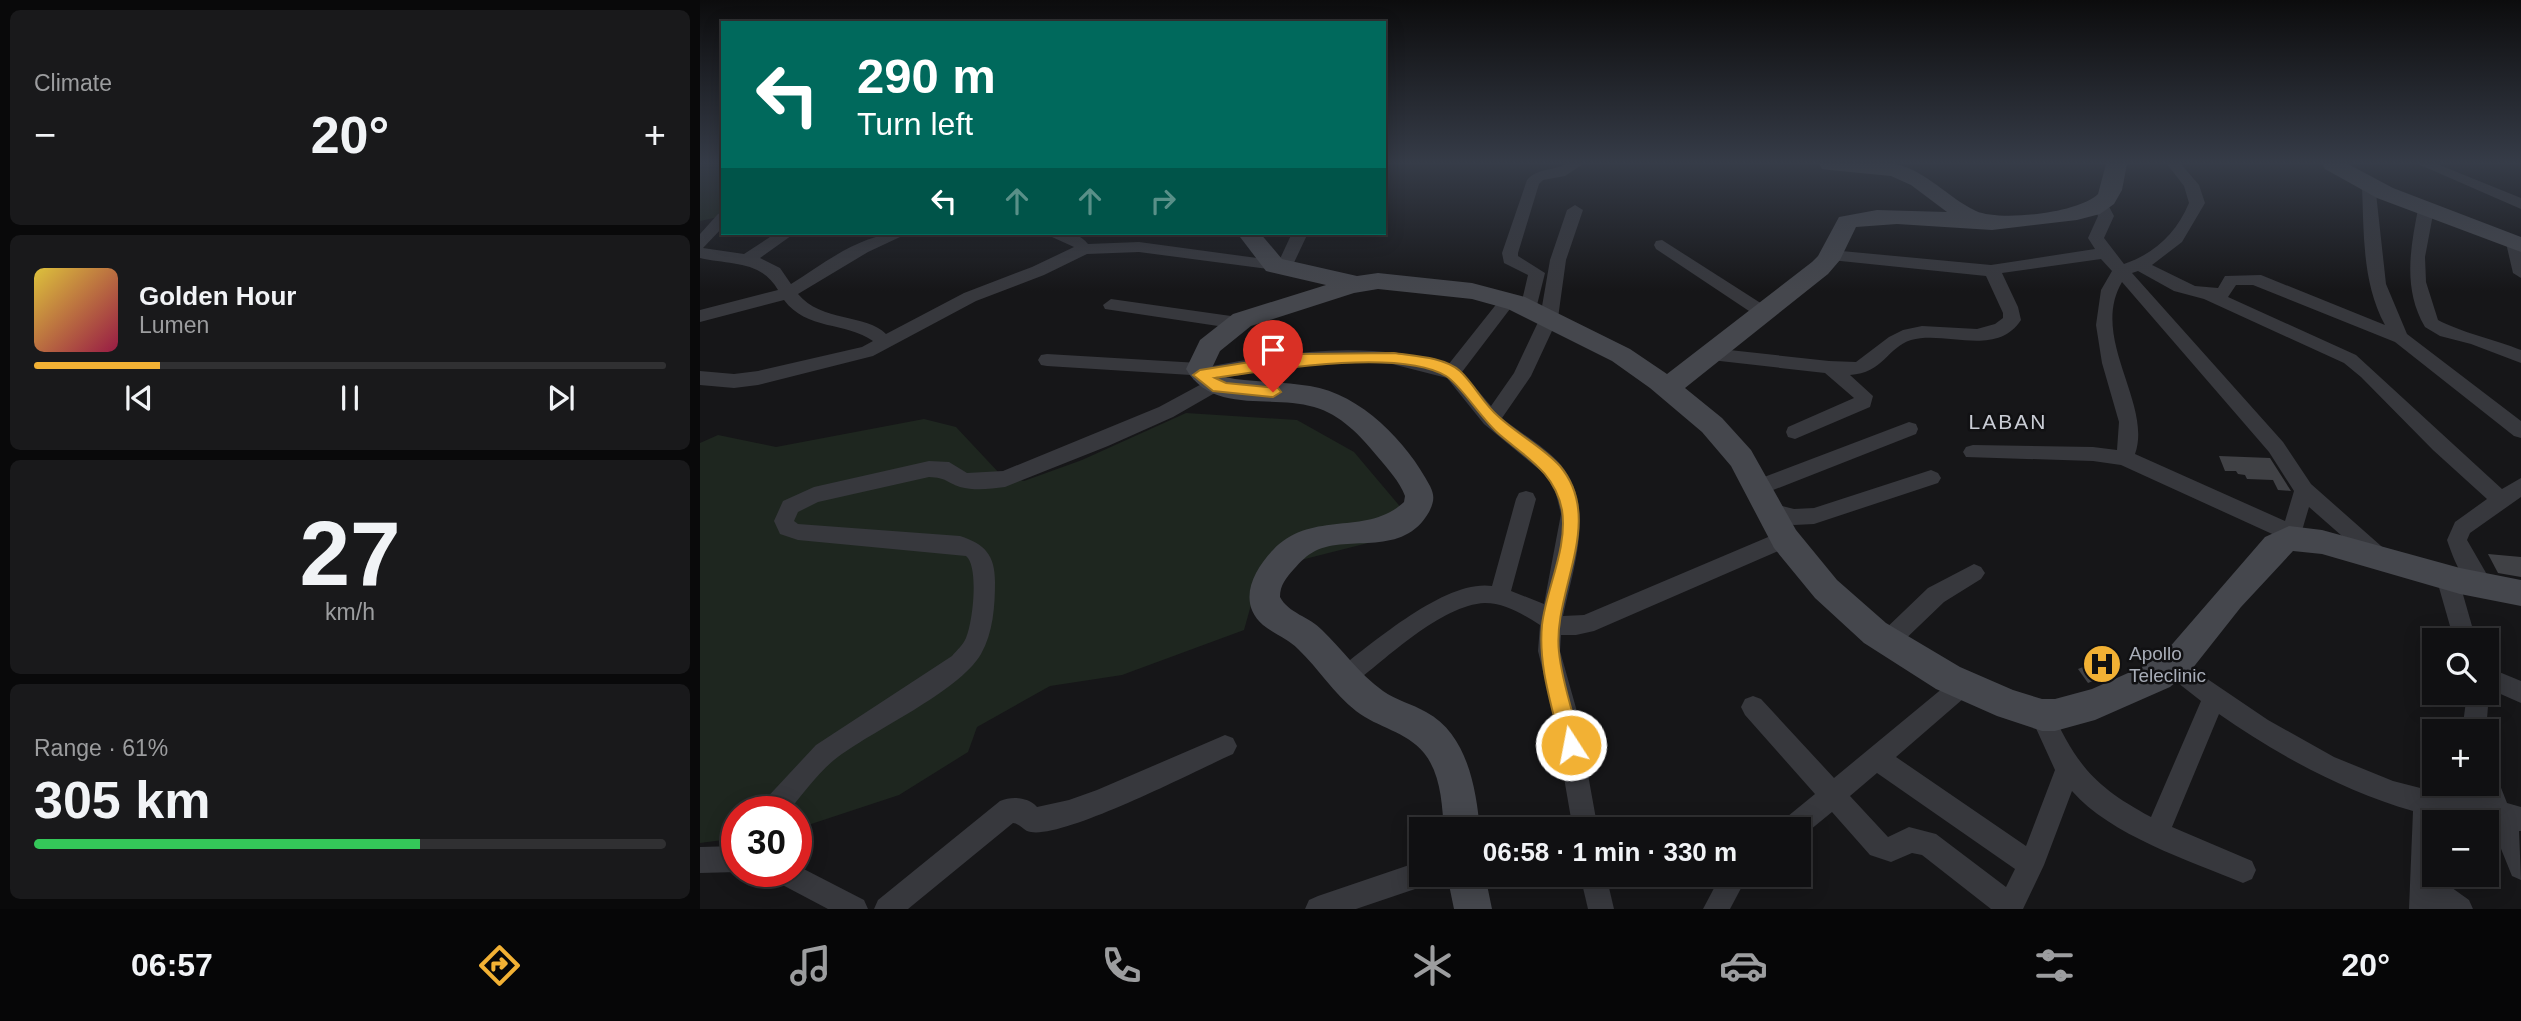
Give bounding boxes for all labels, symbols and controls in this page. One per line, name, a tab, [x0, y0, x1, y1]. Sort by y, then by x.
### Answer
icon: left	[742, 49, 833, 140]
text: 290 m	[857, 49, 996, 103]
text: Climate	[34, 70, 112, 96]
text: 20°	[311, 106, 389, 164]
text: Turn left	[857, 106, 973, 142]
text: −	[34, 114, 56, 156]
text: +	[644, 114, 666, 156]
icon: left	[925, 182, 963, 220]
icon: ahead	[998, 182, 1036, 220]
icon: ahead	[1071, 182, 1109, 220]
icon: right	[1144, 182, 1182, 220]
text: Golden Hour	[139, 281, 296, 311]
text: Lumen	[139, 312, 209, 338]
pin	[1243, 320, 1303, 392]
icon: arrive	[1254, 331, 1292, 369]
icon: previous	[120, 379, 158, 417]
icon: pause	[331, 379, 369, 417]
icon: next	[542, 379, 580, 417]
district label: LABAN	[1969, 410, 2047, 433]
text: 27	[299, 503, 401, 604]
text: km/h	[325, 599, 375, 625]
map controls	[2422, 628, 2499, 887]
button: search	[2422, 628, 2499, 705]
hospital icon: Apollo Teleclinic	[2081, 643, 2123, 685]
place label: Apollo Teleclinic	[2129, 643, 2206, 686]
position arrow	[1534, 708, 1608, 782]
button: +	[2422, 719, 2499, 796]
text: Range · 61%	[34, 735, 168, 761]
text: 305 km	[34, 771, 210, 829]
speed limit sign: 30	[721, 796, 812, 887]
button: −	[2422, 810, 2499, 887]
text: 06:58 · 1 min · 330 m	[1483, 837, 1737, 867]
icon: directions	[475, 941, 524, 990]
icon: music	[786, 941, 835, 990]
icon: phone	[1097, 941, 1146, 990]
icon: climate	[1408, 941, 1457, 990]
icon: car	[1719, 941, 1768, 990]
icon: filters	[2030, 941, 2079, 990]
text: 06:57	[131, 947, 213, 983]
text: 20°	[2342, 947, 2390, 983]

